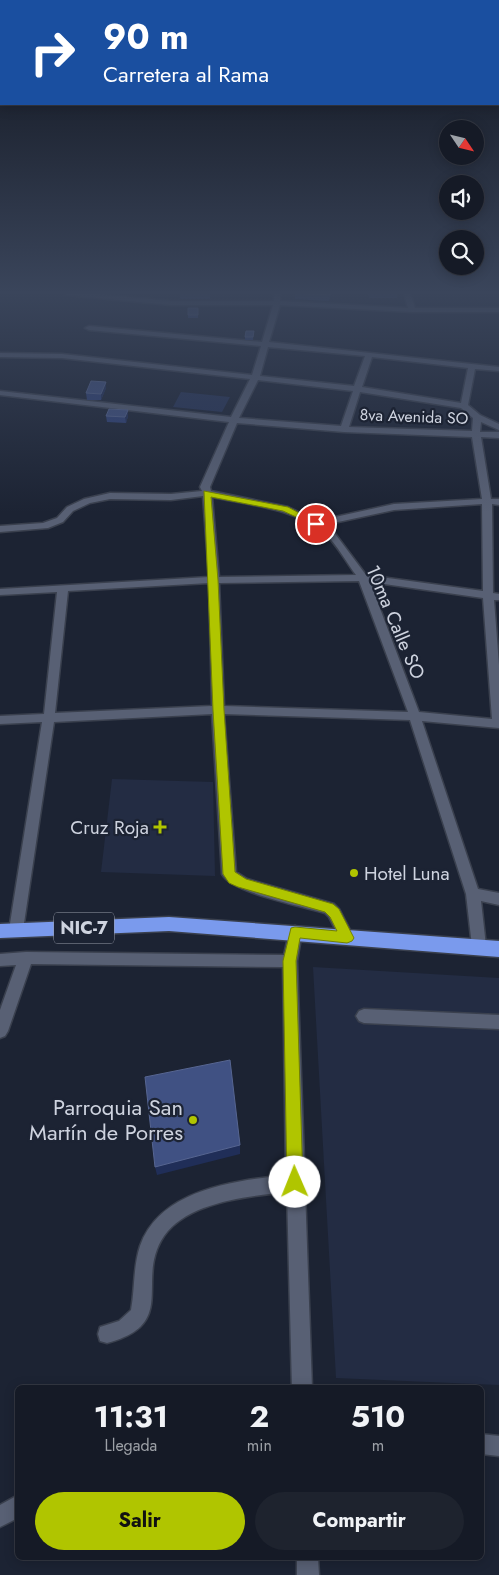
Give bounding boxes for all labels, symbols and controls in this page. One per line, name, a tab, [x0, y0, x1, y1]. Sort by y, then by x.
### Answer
text: 90 m	[103, 12, 189, 62]
icon: right	[20, 20, 85, 85]
text: Carretera al Rama	[103, 58, 269, 90]
north arrow	[439, 120, 484, 165]
map controls	[439, 120, 484, 275]
button: sound	[439, 175, 484, 220]
button: search	[439, 230, 484, 275]
street label: 8va Avenida SO	[359, 403, 469, 430]
pin	[295, 503, 337, 545]
icon: arrive	[302, 510, 330, 538]
street label: 10ma Calle SO	[359, 561, 432, 683]
place label: Cruz Roja	[70, 814, 149, 841]
marker: Cruz Roja	[153, 820, 167, 834]
place label: Hotel Luna	[364, 860, 450, 887]
marker: Hotel Luna	[348, 867, 360, 879]
road number: NIC-7	[54, 912, 114, 944]
place label: Parroquia San Martín de Porres	[29, 1091, 183, 1148]
marker: Parroquia San Martín de Porres	[187, 1114, 199, 1126]
position arrow	[268, 1155, 320, 1207]
text: 11:31	[94, 1395, 168, 1438]
text: 2	[249, 1395, 269, 1438]
text: 510	[351, 1395, 405, 1438]
text: Llegada	[105, 1434, 157, 1457]
text: min	[247, 1434, 272, 1457]
text: m	[372, 1434, 384, 1457]
button: Salir	[35, 1492, 245, 1550]
button: Compartir	[255, 1492, 464, 1550]

